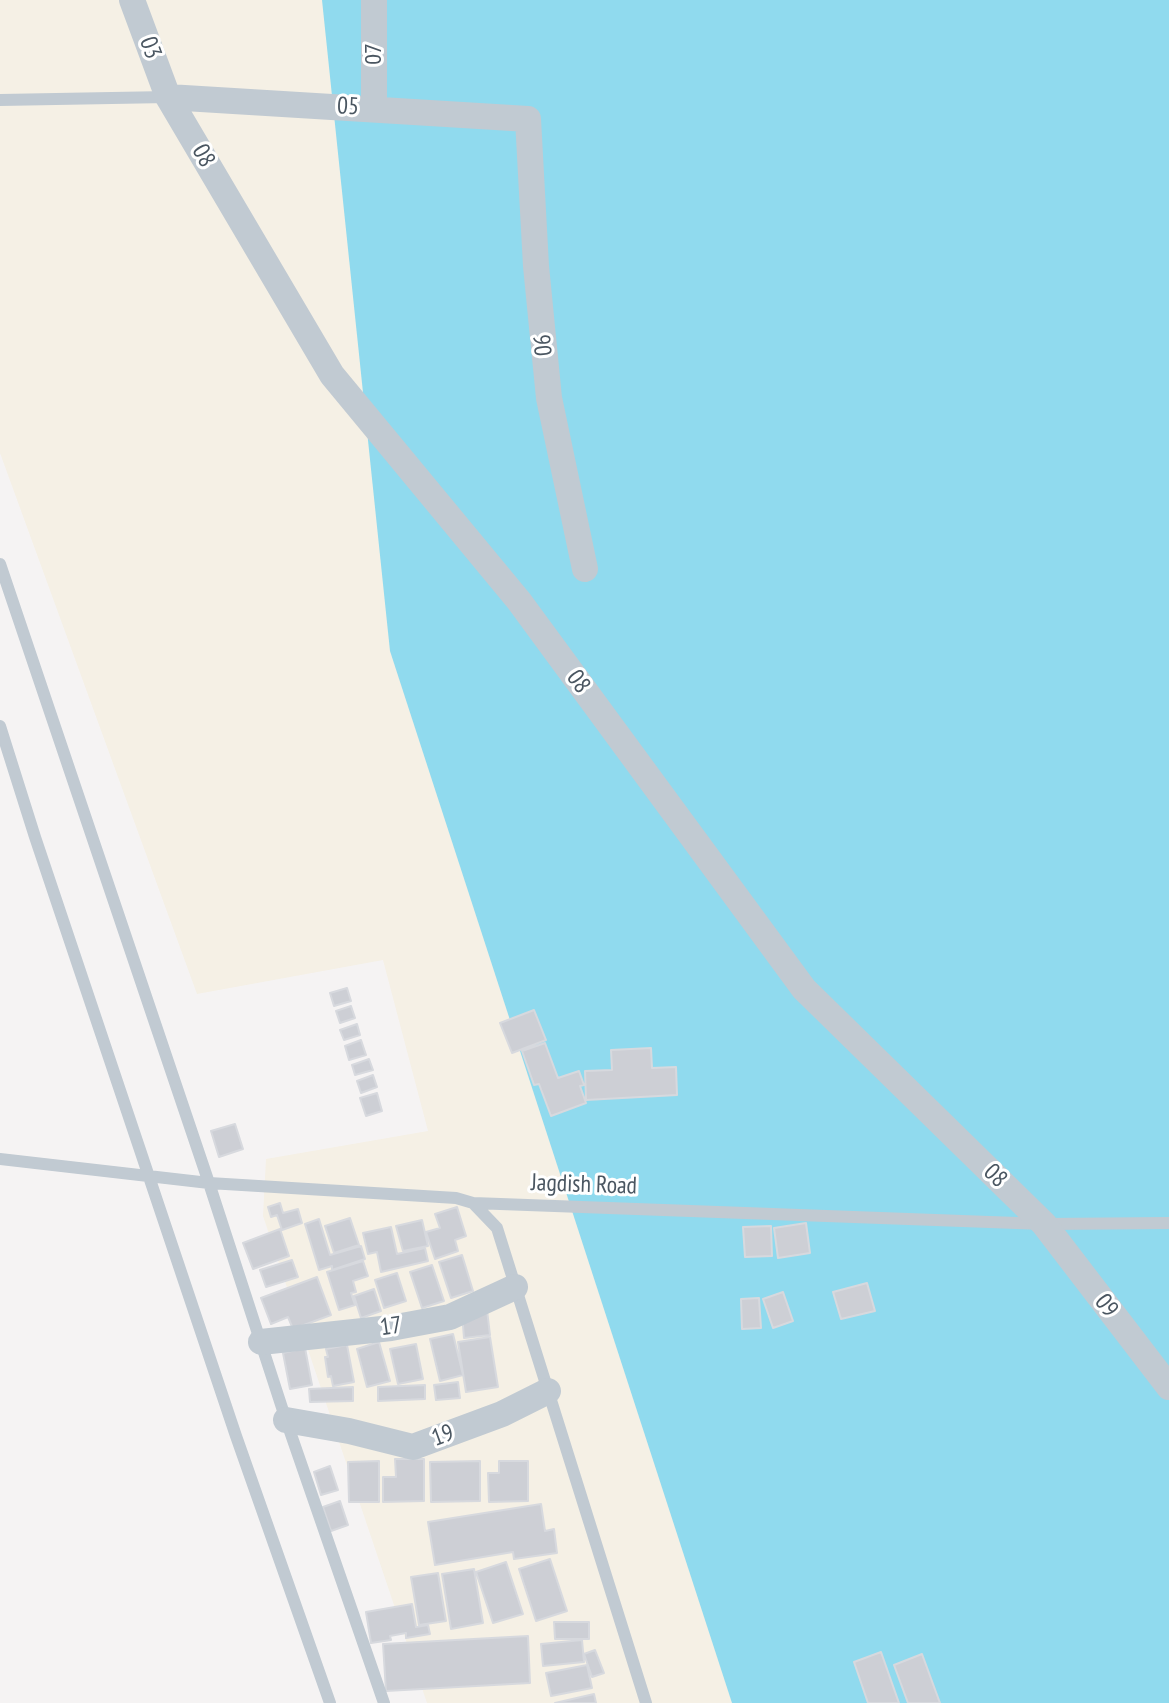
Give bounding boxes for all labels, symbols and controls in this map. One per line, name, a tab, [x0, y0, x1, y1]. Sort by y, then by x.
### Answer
street label: 03	[133, 33, 167, 63]
street label: 07	[360, 43, 388, 65]
street label: 05	[336, 92, 360, 122]
street label: 08	[185, 139, 221, 173]
street label: 06	[529, 333, 559, 357]
street label: 08	[560, 665, 596, 699]
street label: 08	[977, 1158, 1013, 1194]
street label: Jagdish Road	[531, 1169, 637, 1201]
street label: 09	[1088, 1289, 1124, 1323]
street label: 17	[378, 1311, 404, 1343]
street label: 19	[428, 1419, 458, 1453]

